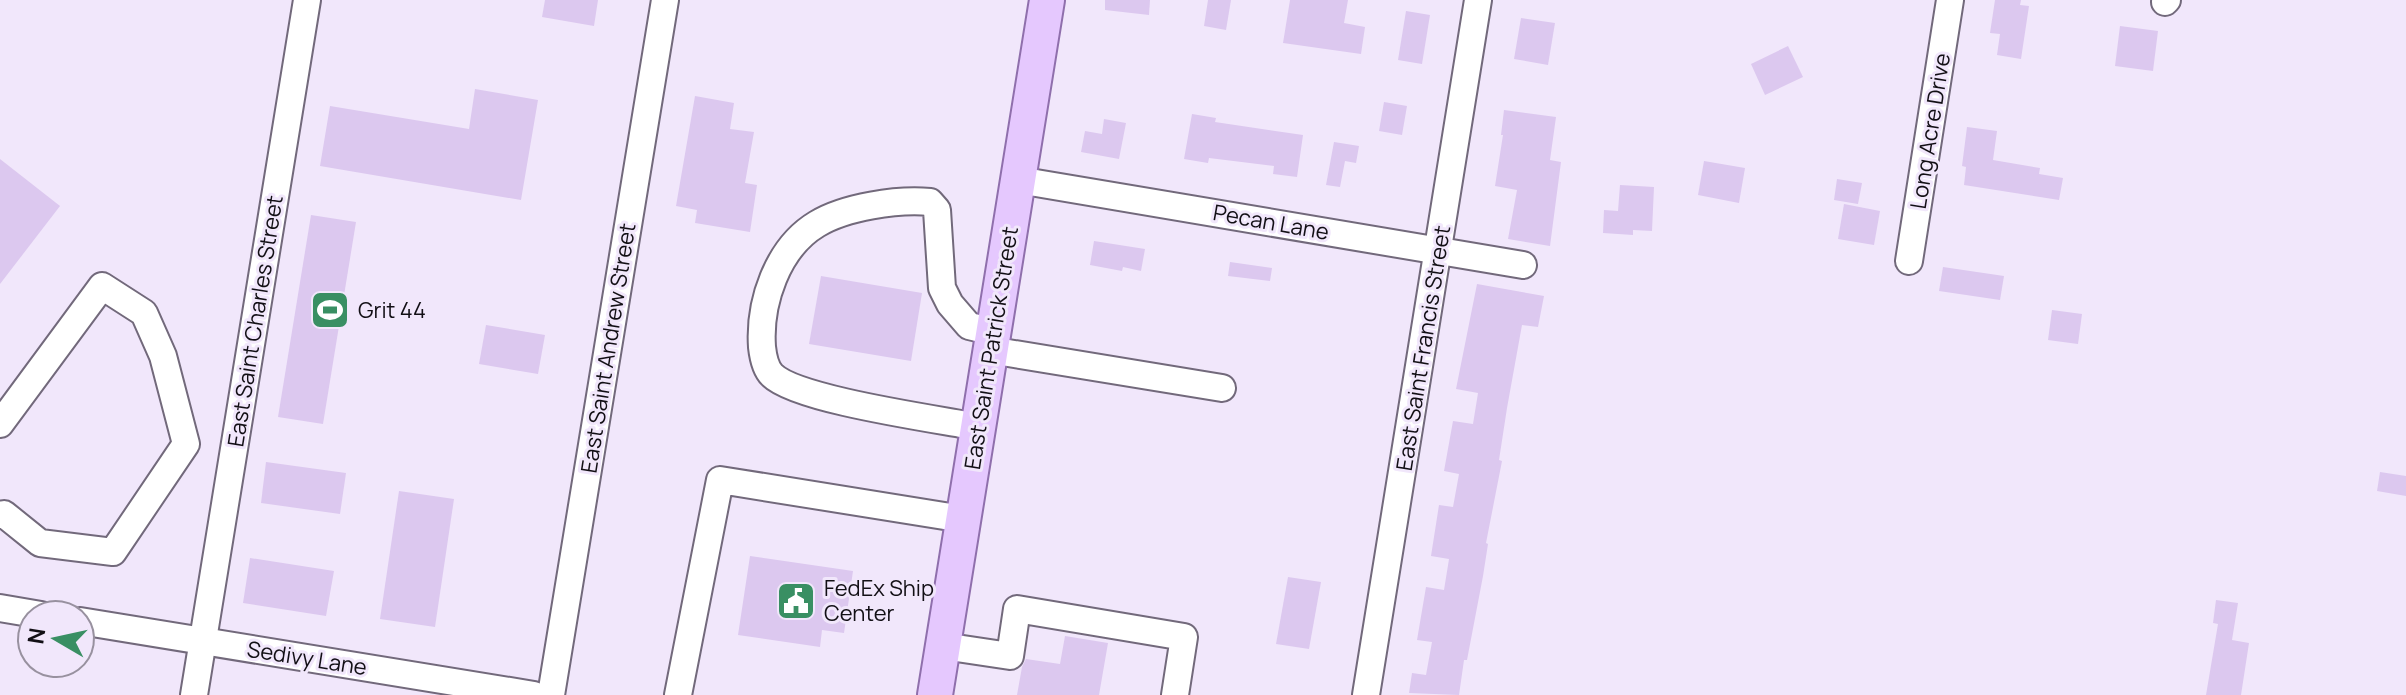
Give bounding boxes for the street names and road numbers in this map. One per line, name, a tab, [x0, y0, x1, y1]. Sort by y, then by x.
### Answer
street label: Long Acre Drive	[1903, 51, 1957, 211]
street label: East Saint Charles Street	[220, 193, 290, 449]
street label: Pecan Lane	[1211, 197, 1331, 247]
street label: East Saint Andrew Street	[573, 221, 643, 475]
street label: East Saint Francis Street	[1389, 223, 1457, 473]
street label: East Saint Patrick Street	[957, 224, 1025, 472]
street label: Sedivy Lane	[245, 634, 369, 682]

